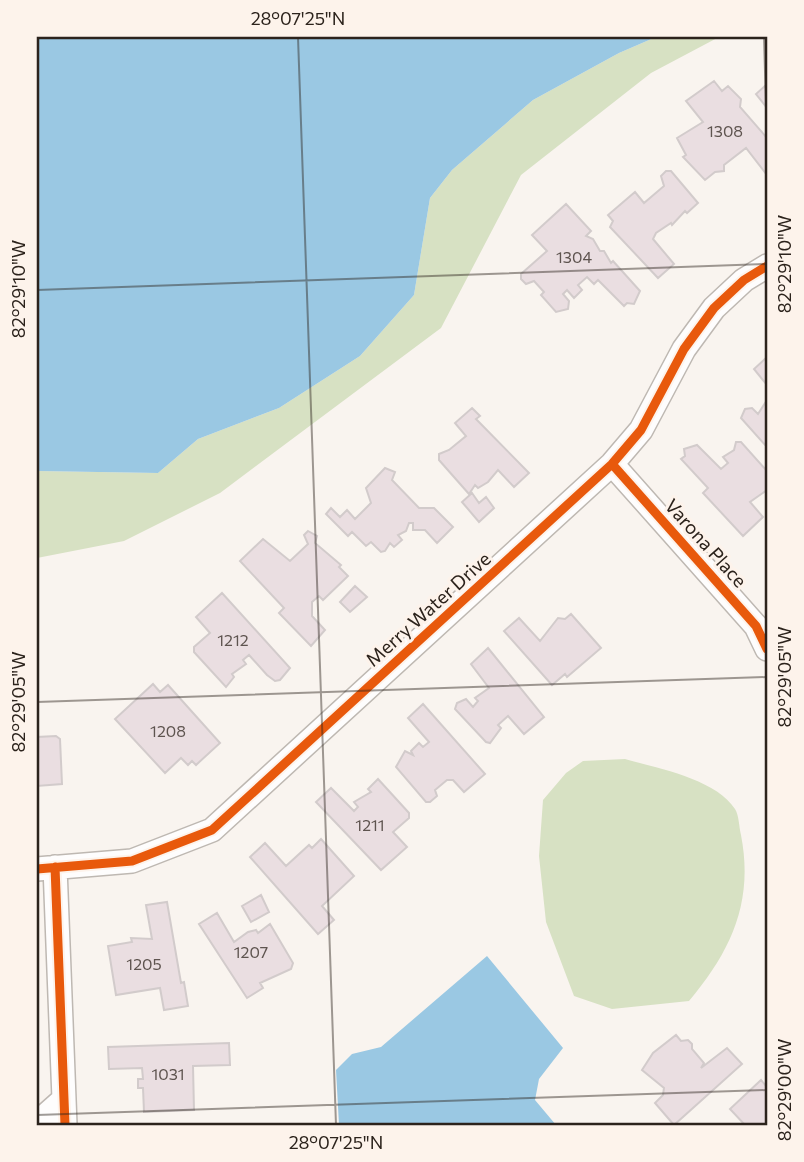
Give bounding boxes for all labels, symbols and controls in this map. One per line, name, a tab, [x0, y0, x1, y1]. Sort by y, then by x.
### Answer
text: 28°07'25"N	[251, 7, 345, 29]
house number: 1308	[707, 121, 743, 140]
text: 82°29'10"W	[773, 215, 795, 313]
text: 82°29'10"W	[7, 240, 29, 338]
house number: 1304	[556, 247, 592, 266]
street label: Varona Place	[661, 494, 752, 592]
street label: Merry Water Drive	[361, 547, 495, 671]
text: 82°29'05"W	[773, 626, 795, 728]
house number: 1212	[217, 630, 249, 649]
text: 82°29'05"W	[7, 651, 29, 753]
house number: 1208	[150, 721, 186, 740]
house number: 1211	[355, 815, 385, 834]
house number: 1207	[234, 942, 268, 961]
house number: 1205	[126, 954, 162, 973]
text: 82°29'00"W	[773, 1039, 795, 1141]
house number: 1031	[151, 1064, 185, 1083]
text: 28°07'25"N	[289, 1131, 383, 1153]

